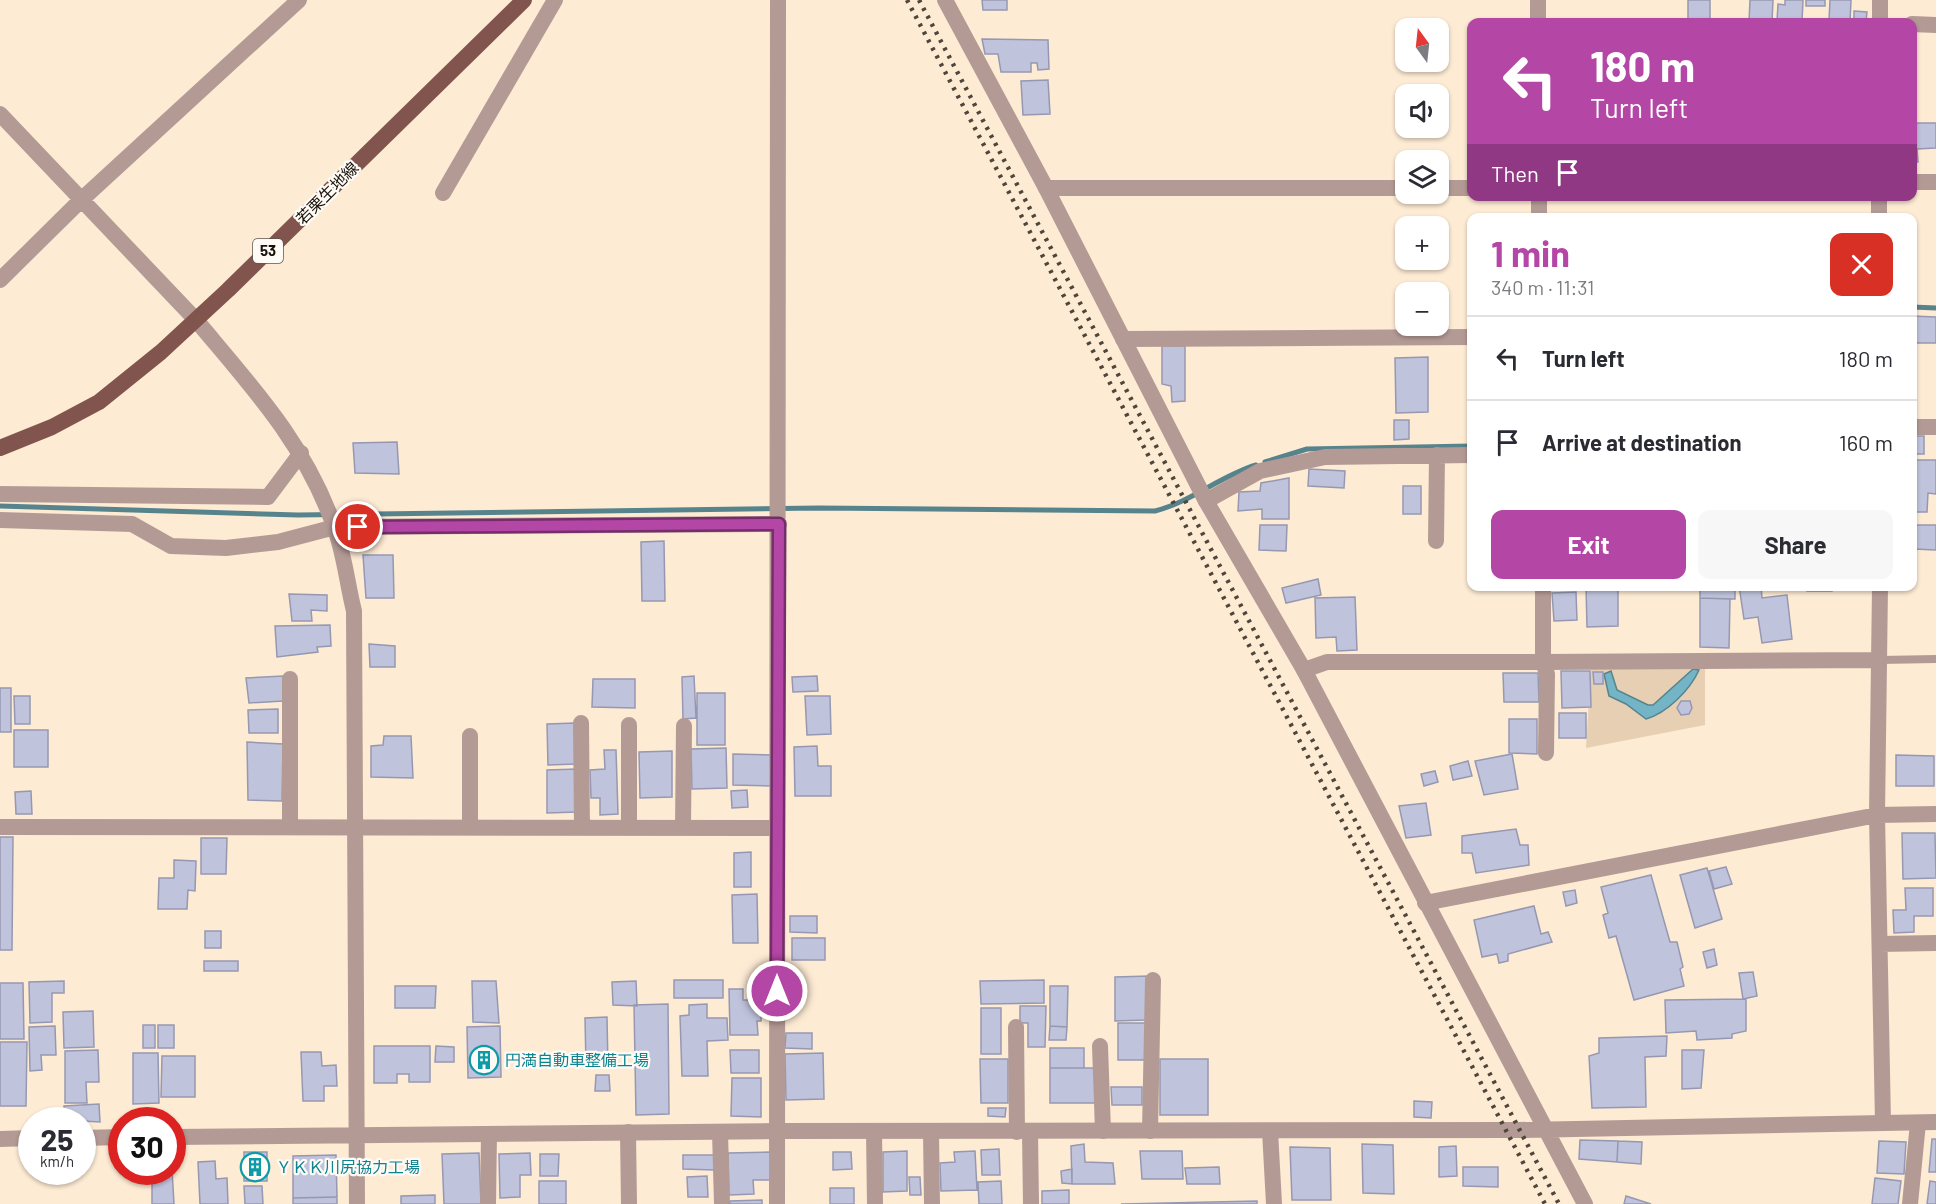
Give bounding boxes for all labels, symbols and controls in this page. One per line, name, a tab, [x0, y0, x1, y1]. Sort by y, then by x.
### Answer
north arrow	[1395, 18, 1449, 72]
map controls	[1395, 18, 1449, 336]
text: 180 m	[1590, 40, 1695, 90]
icon: left	[1491, 42, 1569, 120]
button: sound	[1395, 84, 1449, 138]
text: Turn left	[1590, 91, 1688, 123]
button: layers	[1395, 150, 1449, 204]
icon: arrive	[1551, 156, 1584, 189]
street label: 若栗生地線	[292, 158, 362, 228]
text: Then	[1491, 160, 1539, 186]
button: +	[1395, 216, 1449, 270]
text: 1 min	[1491, 231, 1570, 274]
button: close	[1830, 233, 1893, 296]
road number: 53	[253, 239, 283, 263]
text: 340 m · 11:31	[1491, 275, 1594, 299]
button: −	[1395, 282, 1449, 336]
icon: left	[1491, 342, 1524, 375]
text: Turn left	[1542, 345, 1625, 371]
text: 180 m	[1839, 345, 1893, 371]
icon: arrive	[1491, 426, 1524, 459]
text: Arrive at destination	[1542, 429, 1741, 455]
text: 160 m	[1839, 429, 1893, 455]
pin	[332, 501, 383, 552]
icon: arrive	[341, 510, 374, 543]
button: Exit	[1491, 510, 1686, 579]
button: Share	[1698, 510, 1893, 579]
position arrow	[745, 959, 809, 1023]
building icon: 円満自動車整備工場	[468, 1044, 500, 1076]
place label: 円満自動車整備工場	[505, 1050, 649, 1069]
speed limit sign: 30	[108, 1107, 186, 1185]
text: 25	[41, 1121, 73, 1157]
building icon: ＹＫＫ川尻協力工場	[239, 1151, 271, 1183]
text: km/h	[40, 1152, 74, 1170]
place label: ＹＫＫ川尻協力工場	[276, 1157, 420, 1176]

